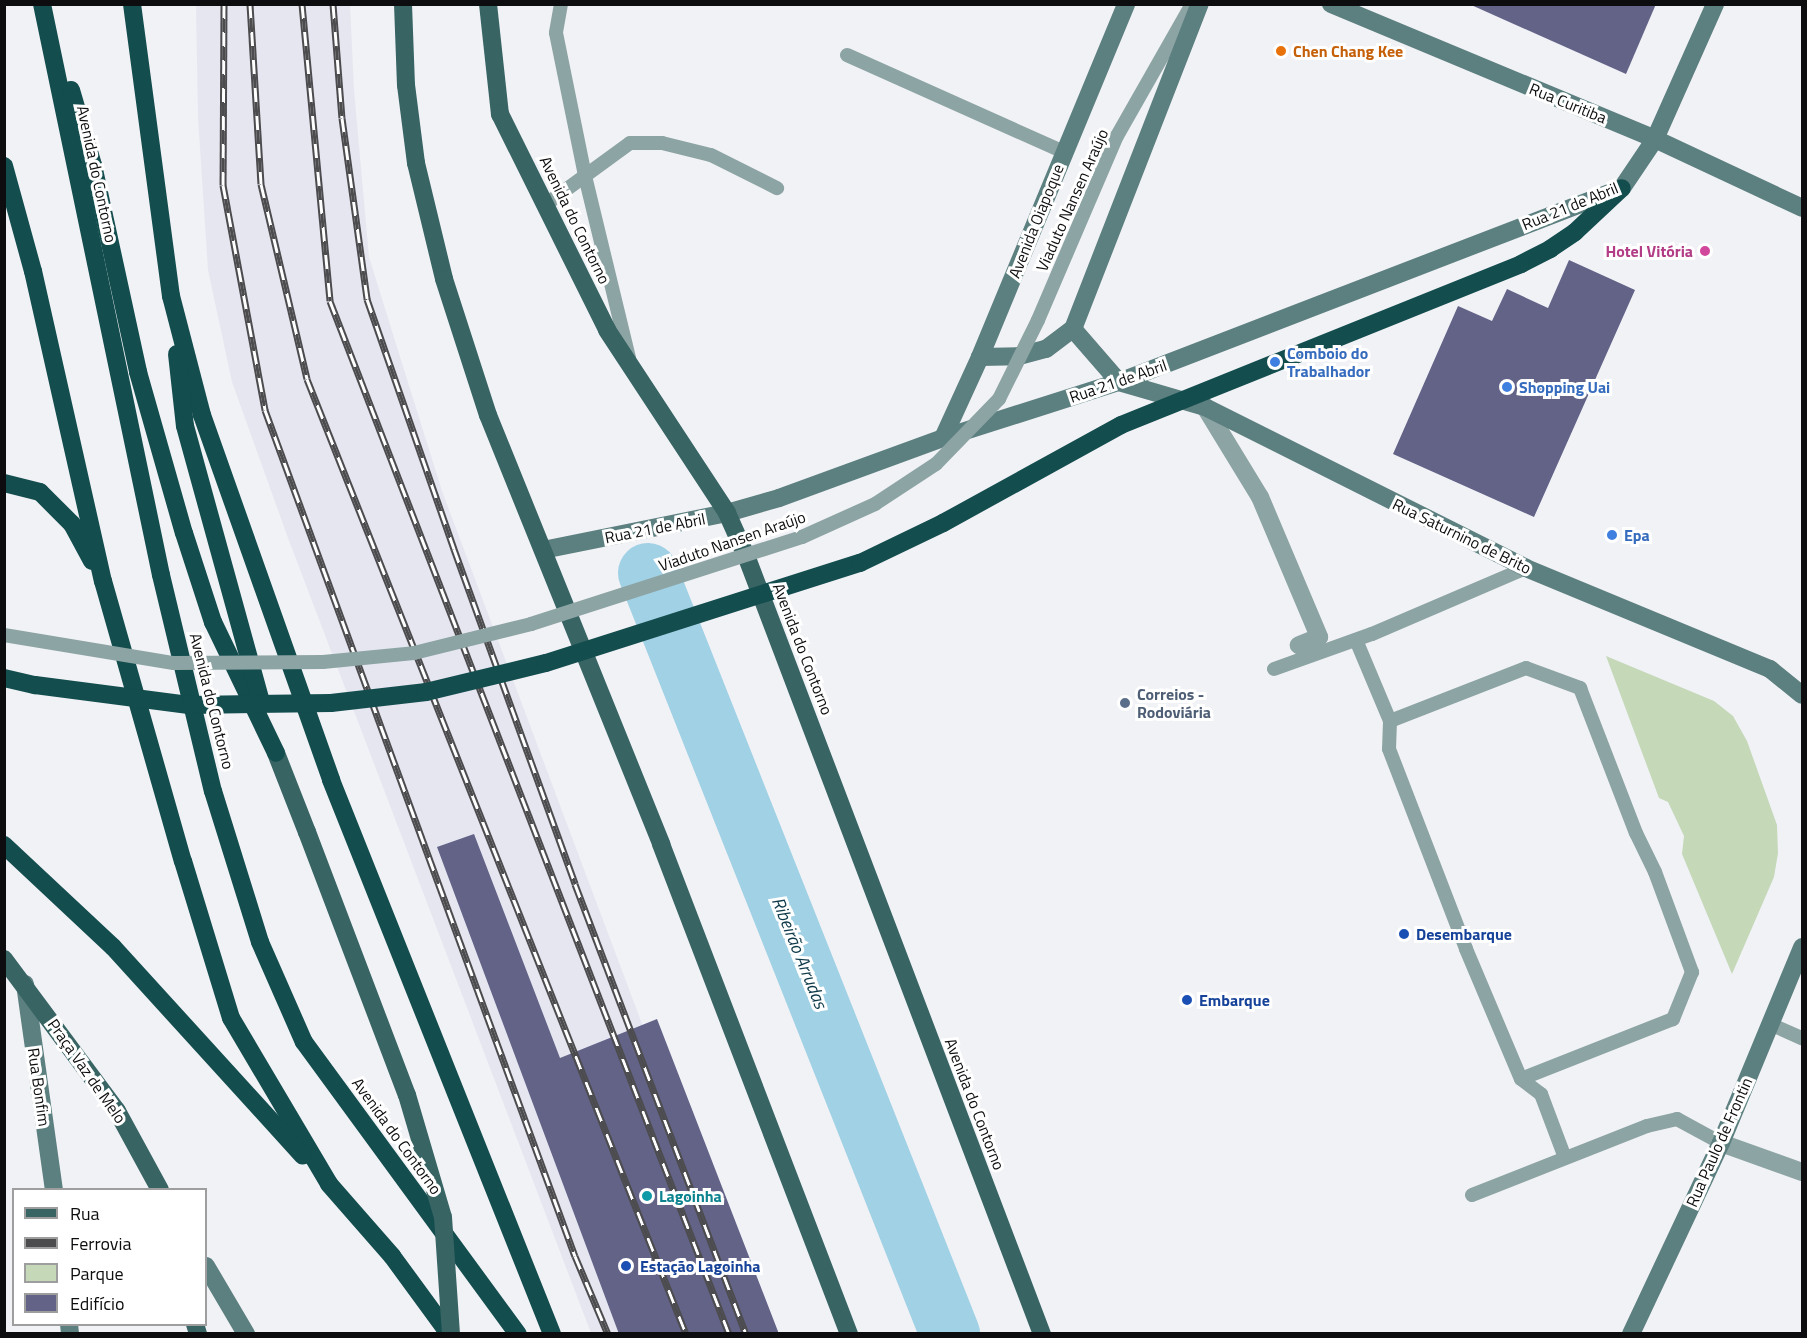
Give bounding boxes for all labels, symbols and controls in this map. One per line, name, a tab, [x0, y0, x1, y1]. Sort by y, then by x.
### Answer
place label: Chen Chang Kee	[1293, 41, 1403, 61]
marker: Chen Chang Kee	[1274, 44, 1288, 58]
street label: Rua Curitiba	[1527, 79, 1609, 127]
street label: Avenida do Contorno	[73, 104, 121, 244]
street label: Viaduto Nansen Araújo	[1032, 126, 1112, 274]
street label: Avenida do Contorno	[536, 153, 614, 287]
street label: Avenida Oiapoque	[1004, 161, 1068, 281]
street label: Rua 21 de Abril	[1519, 178, 1621, 234]
place label: Hotel Vitória	[1606, 241, 1693, 261]
marker: Hotel Vitória	[1698, 244, 1712, 258]
place label: Comboio do Trabalhador	[1287, 343, 1370, 381]
street label: Rua 21 de Abril	[1067, 355, 1169, 407]
marker: Comboio do Trabalhador	[1268, 355, 1282, 369]
place label: Shopping Uai	[1519, 377, 1610, 397]
marker: Shopping Uai	[1500, 380, 1514, 394]
street label: Rua Saturnino de Brito	[1390, 494, 1534, 578]
street label: Viaduto Nansen Araújo	[656, 507, 808, 575]
street label: Rua 21 de Abril	[603, 509, 707, 547]
place label: Epa	[1624, 525, 1650, 545]
marker: Epa	[1605, 528, 1619, 542]
street label: Avenida do Contorno	[769, 580, 837, 718]
street label: Avenida do Contorno	[186, 631, 238, 771]
place label: Correios - Rodoviária	[1137, 684, 1211, 722]
marker: Correios - Rodoviária	[1118, 696, 1132, 710]
water label: Ribeirão Arrudas	[767, 894, 831, 1012]
place label: Desembarque	[1416, 924, 1512, 944]
marker: Desembarque	[1397, 927, 1411, 941]
place label: Embarque	[1199, 990, 1270, 1010]
marker: Embarque	[1180, 993, 1194, 1007]
street label: Praça Vaz de Melo	[44, 1015, 130, 1127]
street label: Avenida do Contorno	[941, 1035, 1009, 1173]
street label: Rua Bonfim	[24, 1047, 54, 1127]
street label: Avenida do Contorno	[348, 1074, 446, 1198]
street label: Rua Paulo de Frontin	[1682, 1074, 1756, 1210]
place label: Lagoinha	[659, 1186, 722, 1206]
legend	[12, 1188, 207, 1326]
marker: Lagoinha	[640, 1189, 654, 1203]
text: Rua	[70, 1200, 100, 1227]
text: Ferrovia	[70, 1230, 131, 1257]
place label: Estação Lagoinha	[640, 1256, 761, 1276]
marker: Estação Lagoinha	[617, 1257, 635, 1275]
text: Parque	[70, 1260, 124, 1287]
text: Edifício	[70, 1290, 124, 1317]

